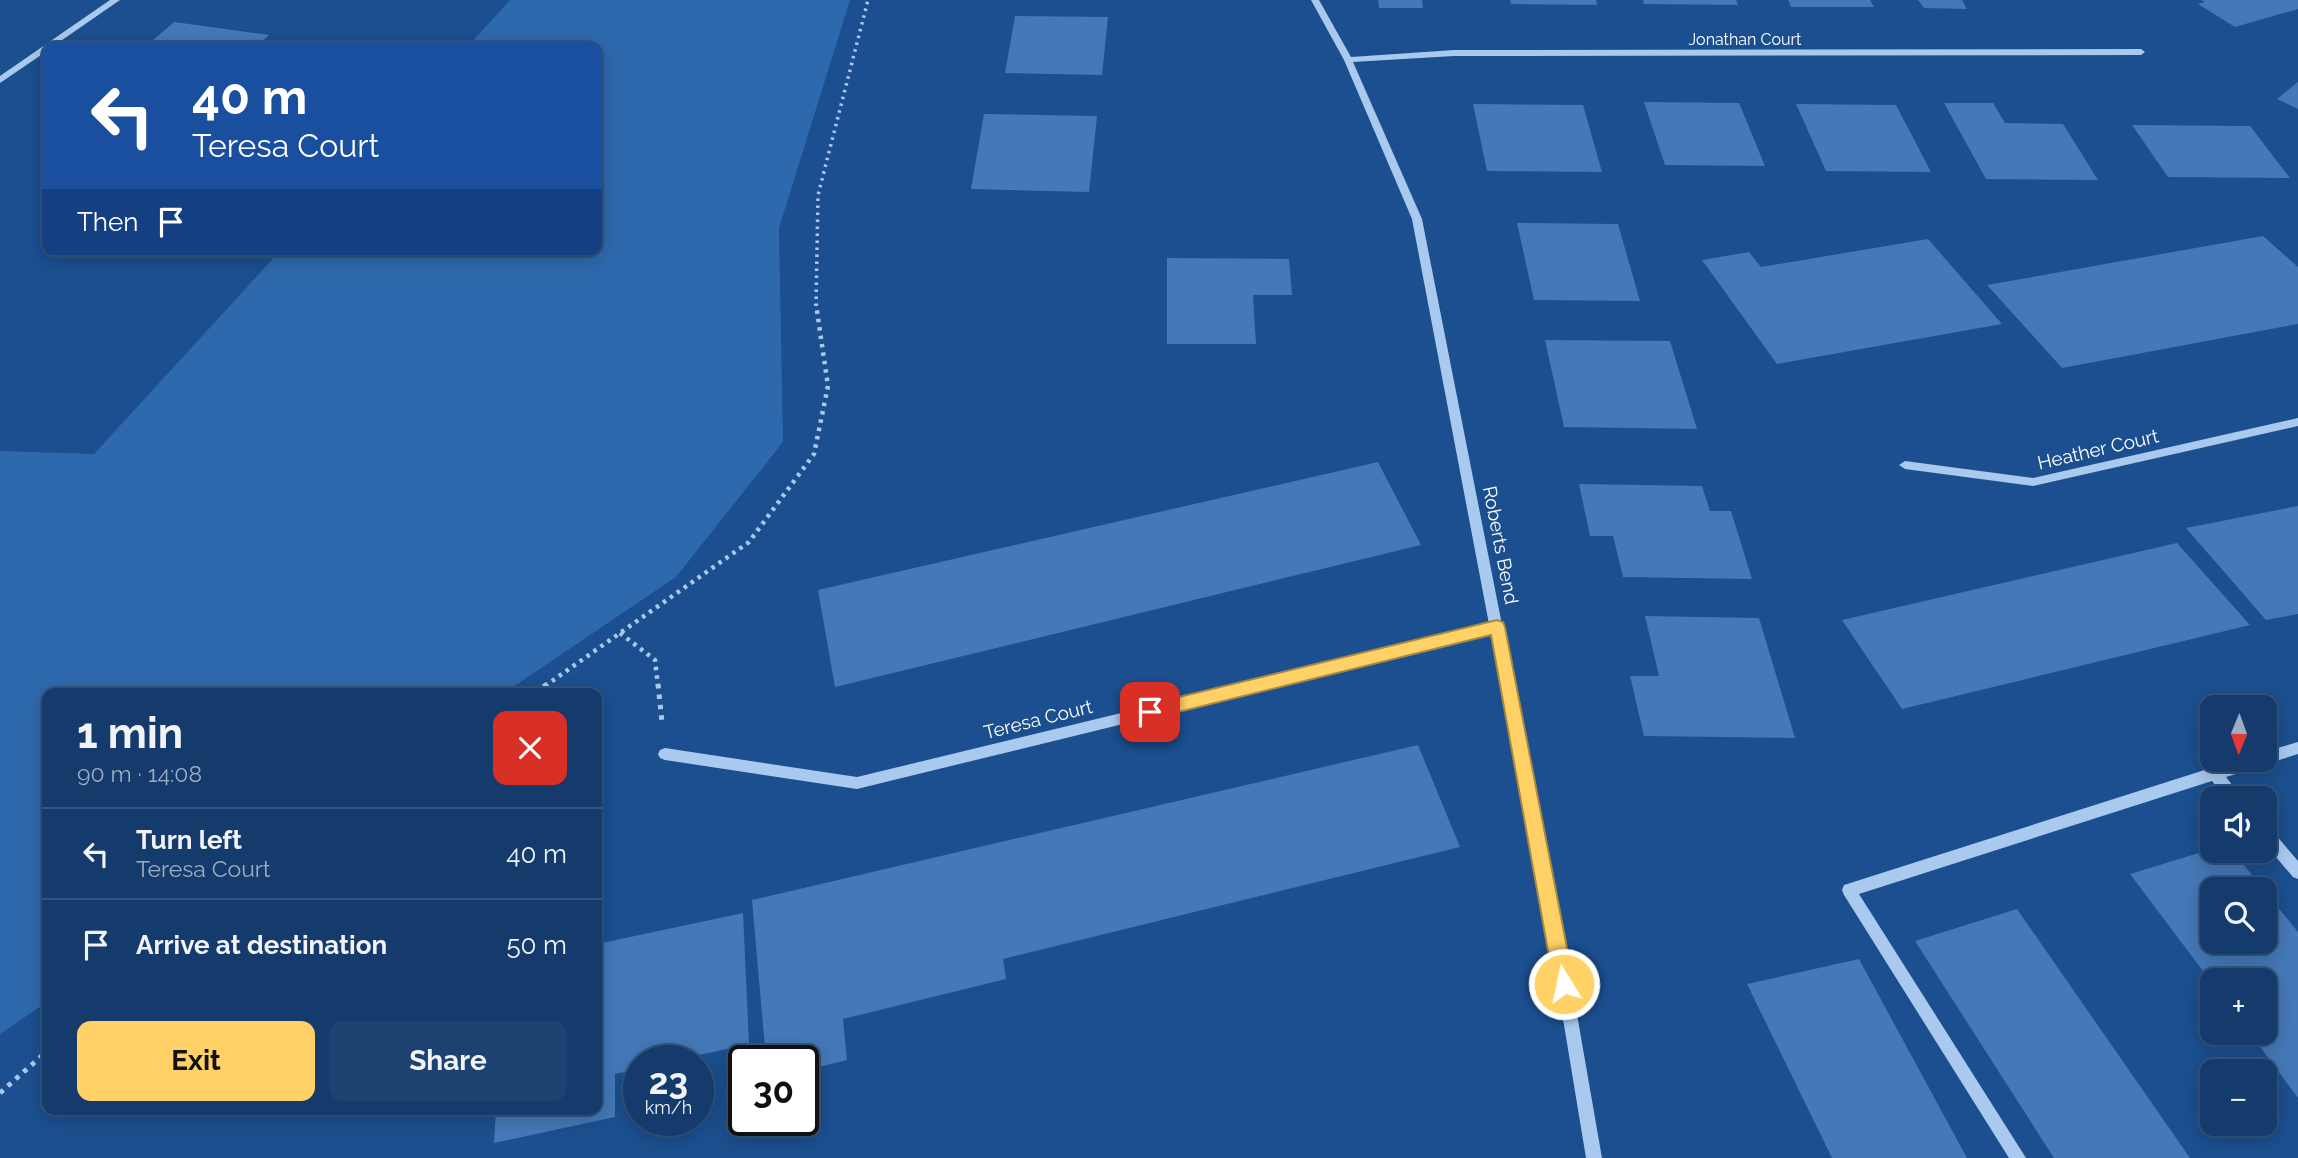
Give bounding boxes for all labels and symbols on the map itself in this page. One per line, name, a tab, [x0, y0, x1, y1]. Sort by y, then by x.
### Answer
street label: Jonathan Court	[1689, 30, 1802, 49]
street label: Heather Court	[2035, 424, 2161, 474]
street label: Roberts Bend	[1479, 484, 1523, 606]
pin	[1120, 682, 1180, 742]
street label: Teresa Court	[981, 695, 1095, 743]
north arrow	[2200, 695, 2277, 772]
position arrow	[1527, 947, 1601, 1021]
speed limit sign: 30	[728, 1045, 819, 1136]

